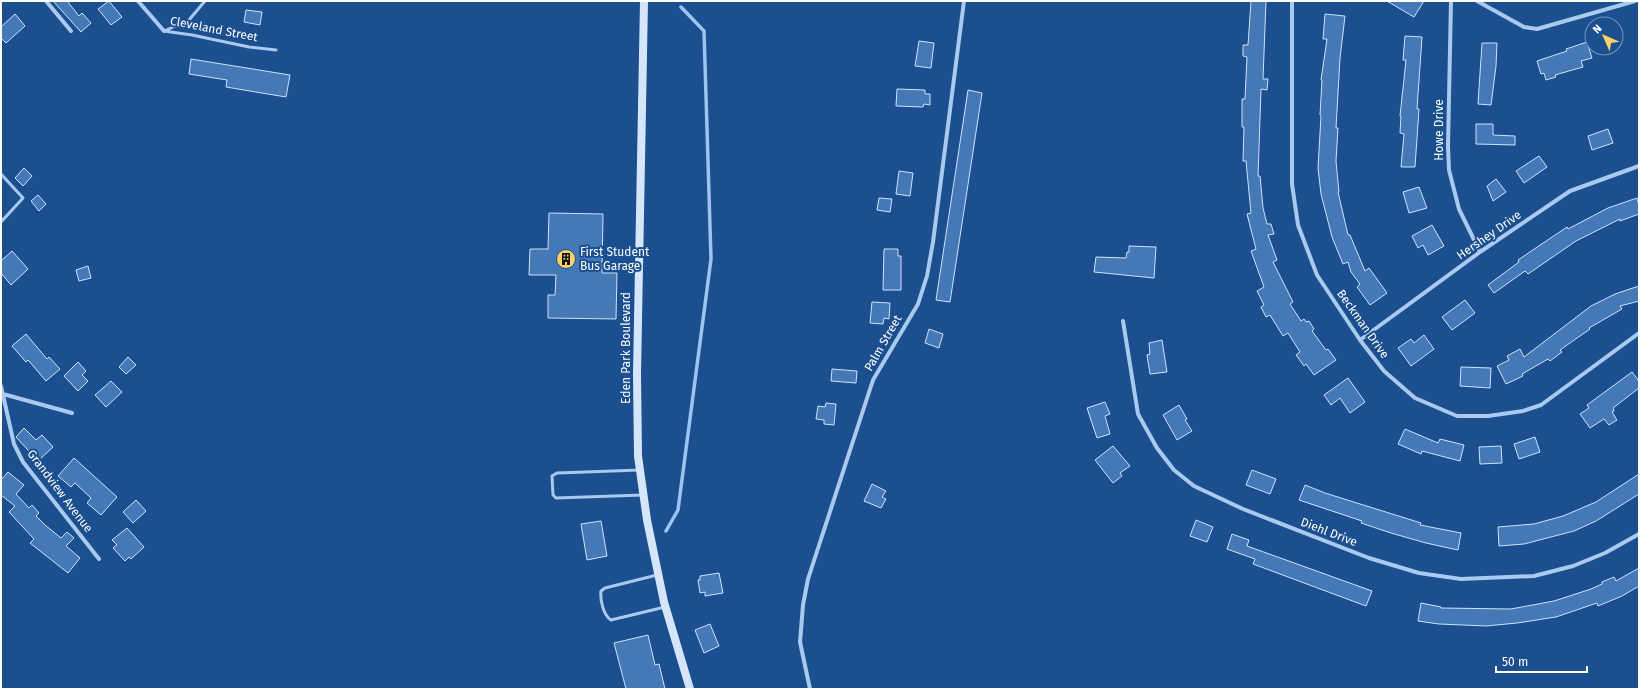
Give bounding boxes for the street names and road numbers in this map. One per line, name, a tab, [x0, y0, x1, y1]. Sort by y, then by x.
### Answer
street label: Cleveland Street	[169, 14, 260, 44]
street label: Howe Drive	[1432, 99, 1446, 161]
street label: Hershey Drive	[1454, 208, 1524, 262]
street label: Beckman Drive	[1334, 287, 1392, 361]
street label: Eden Park Boulevard	[619, 292, 633, 404]
street label: Palm Street	[861, 312, 905, 373]
street label: Grandview Avenue	[24, 447, 96, 535]
street label: Diehl Drive	[1299, 515, 1359, 549]

